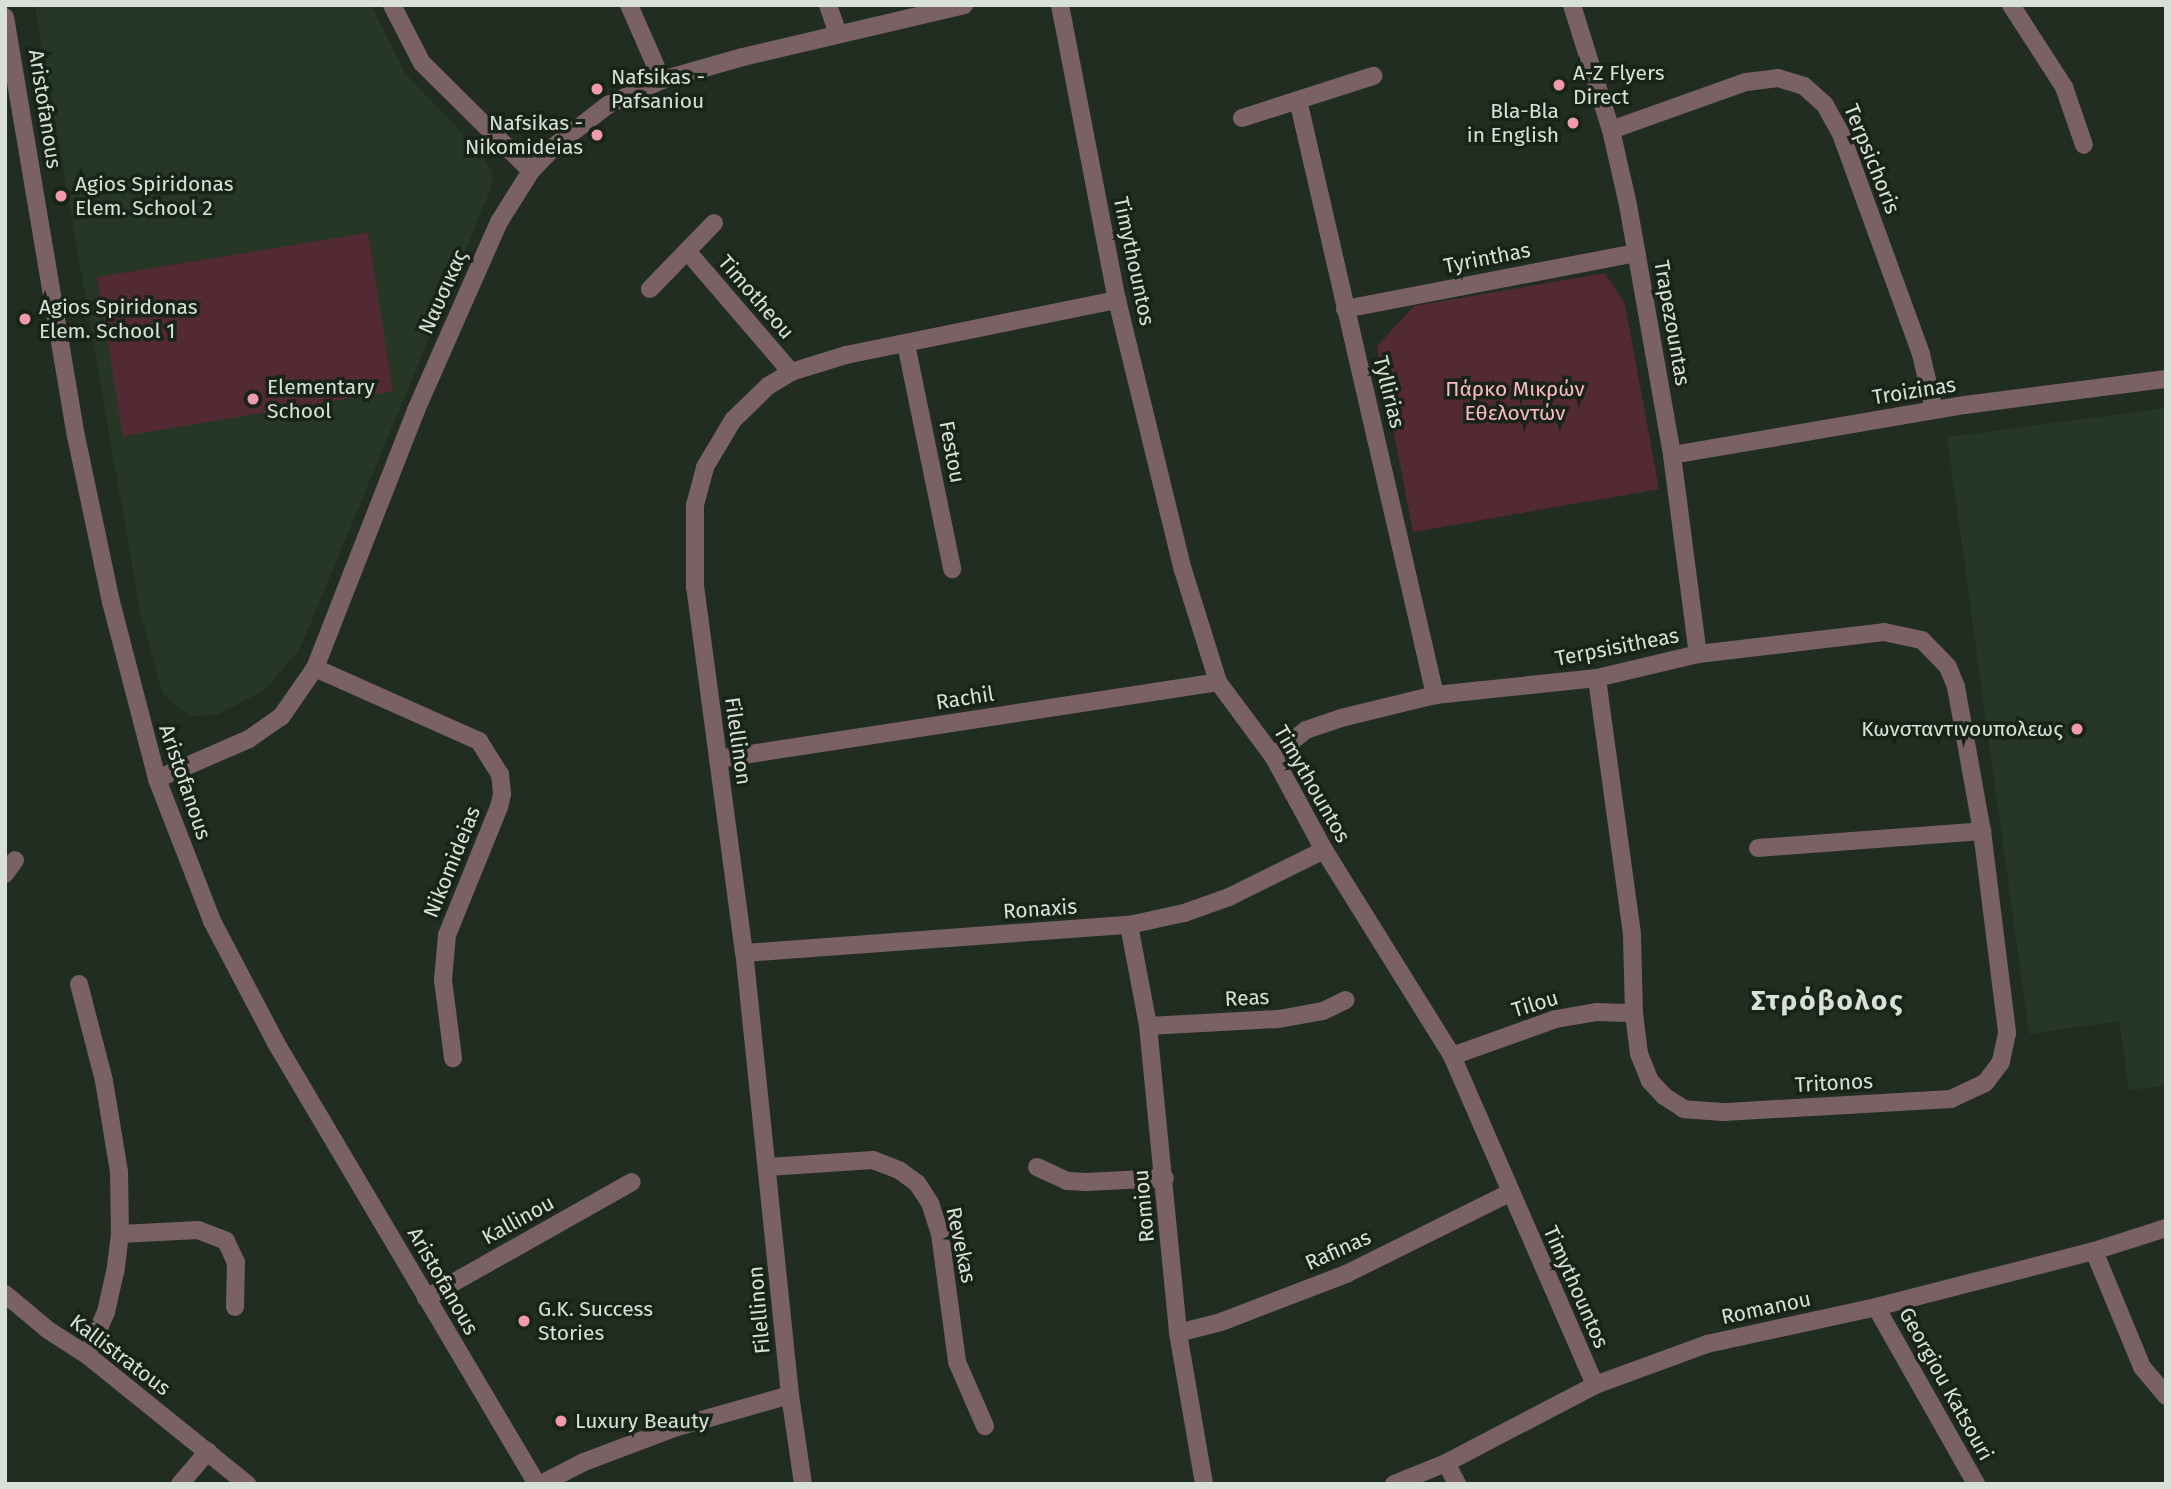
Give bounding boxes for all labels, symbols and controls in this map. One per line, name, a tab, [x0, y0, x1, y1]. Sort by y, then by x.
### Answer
street label: Aristofanous	[23, 48, 67, 170]
place label: A-Z Flyers Direct	[1573, 60, 1665, 110]
place label: Nafsikas - Pafsaniou	[611, 64, 705, 114]
marker: A-Z Flyers Direct	[1551, 77, 1567, 93]
marker: Nafsikas - Pafsaniou	[589, 81, 605, 97]
place label: Bla-Bla in English	[1467, 98, 1559, 148]
street label: Terpsichoris	[1839, 101, 1905, 217]
place label: Nafsikas - Nikomideias	[465, 110, 583, 160]
marker: Bla-Bla in English	[1565, 115, 1581, 131]
marker: Nafsikas - Nikomideias	[589, 127, 605, 143]
place label: Agios Spiridonas Elem. School 2	[75, 171, 234, 221]
marker: Agios Spiridonas Elem. School 2	[53, 188, 69, 204]
street label: Timythountos	[1108, 194, 1160, 328]
street label: Tyrinthas	[1442, 237, 1532, 279]
street label: Ναυσικας	[413, 246, 473, 338]
street label: Timotheou	[713, 250, 799, 344]
street label: Trapezountas	[1649, 258, 1695, 388]
place label: Agios Spiridonas Elem. School 1	[39, 294, 198, 344]
marker: Agios Spiridonas Elem. School 1	[17, 311, 33, 327]
street label: Tyllirias	[1368, 353, 1410, 431]
street label: Troizinas	[1870, 372, 1958, 410]
place label: Elementary School	[267, 374, 375, 424]
park label: Πάρκο Μικρών Εθελοντών	[1445, 376, 1585, 426]
marker: Elementary School	[245, 391, 261, 407]
street label: Festou	[934, 419, 970, 485]
street label: Terpsisitheas	[1553, 623, 1681, 671]
street label: Rachil	[934, 681, 996, 715]
street label: Filellinon	[719, 696, 757, 786]
place label: Κωνσταντινουπολεως	[1861, 716, 2063, 742]
street label: Aristofanous	[154, 721, 216, 843]
street label: Timythountos	[1268, 721, 1356, 847]
marker: Κωνσταντινουπολεως	[2069, 721, 2085, 737]
street label: Nikomideias	[418, 803, 486, 921]
street label: Ronaxis	[1002, 894, 1078, 924]
street label: Reas	[1224, 984, 1270, 1012]
district label: Στρόβολος	[1752, 984, 1904, 1018]
street label: Tilou	[1509, 985, 1561, 1023]
street label: Tritonos	[1794, 1068, 1874, 1098]
street label: Romiou	[1128, 1169, 1160, 1243]
street label: Kallinou	[478, 1190, 558, 1250]
street label: Revekas	[941, 1205, 981, 1285]
street label: Timythountos	[1538, 1222, 1614, 1352]
street label: Aristofanous	[402, 1223, 484, 1339]
street label: Rafinas	[1301, 1224, 1375, 1276]
street label: Filellinon	[743, 1265, 775, 1355]
street label: Romanou	[1719, 1286, 1813, 1330]
place label: G.K. Success Stories	[538, 1296, 653, 1346]
street label: Georgiou Katsouri	[1893, 1303, 1999, 1465]
street label: Kallistratous	[65, 1309, 175, 1401]
marker: G.K. Success Stories	[516, 1313, 532, 1329]
place label: Luxury Beauty	[575, 1408, 709, 1434]
marker: Luxury Beauty	[553, 1413, 569, 1429]

